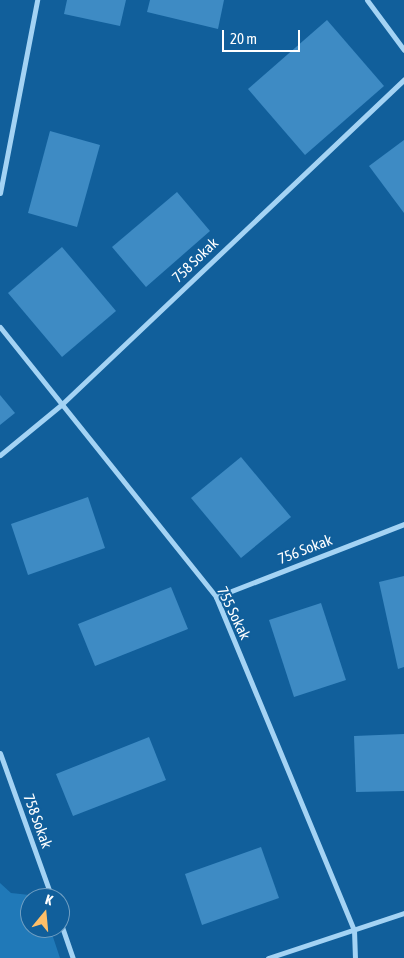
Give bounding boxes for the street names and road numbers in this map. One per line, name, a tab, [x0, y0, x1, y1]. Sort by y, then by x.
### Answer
street label: 758 Sokak	[168, 234, 222, 286]
street label: 756 Sokak	[275, 530, 335, 568]
street label: 755 Sokak	[213, 584, 255, 642]
street label: 758 Sokak	[20, 791, 56, 851]

